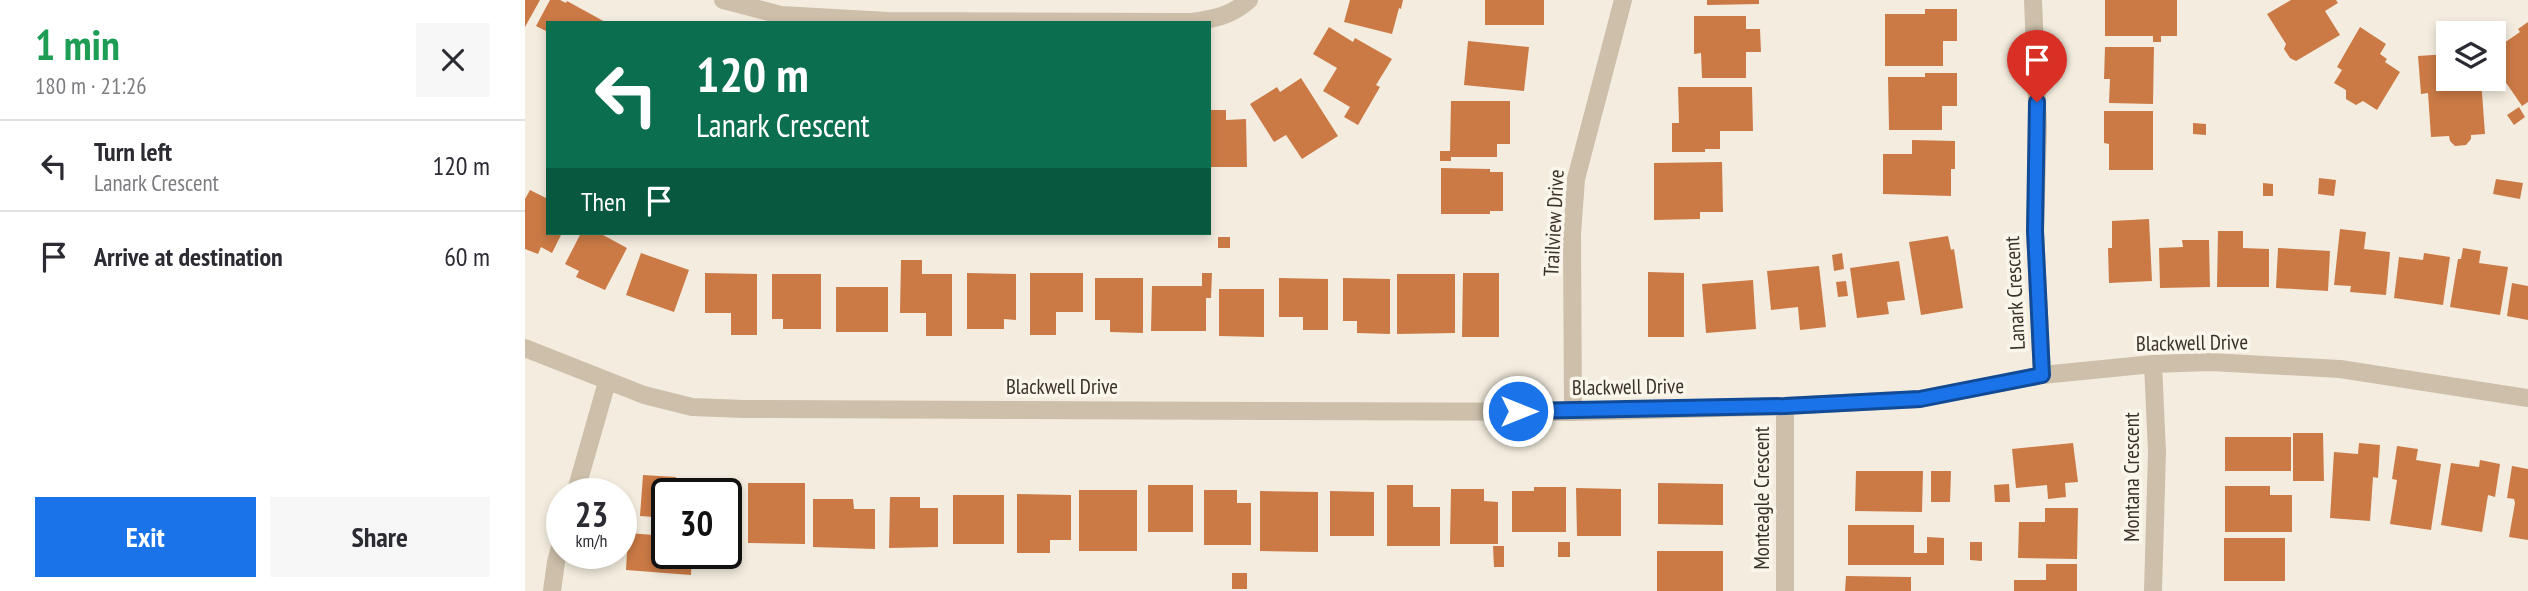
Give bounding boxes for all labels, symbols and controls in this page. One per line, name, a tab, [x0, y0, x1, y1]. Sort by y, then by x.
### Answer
text: 1 min	[35, 17, 120, 72]
map controls	[2436, 21, 2506, 91]
button: layers	[2436, 21, 2506, 91]
button: close	[416, 23, 490, 97]
pin	[2007, 30, 2067, 102]
icon: arrive	[2018, 41, 2056, 79]
text: 120 m	[696, 42, 809, 106]
icon: left	[581, 49, 672, 140]
text: 180 m · 21:26	[35, 71, 147, 100]
text: Lanark Crescent	[696, 104, 870, 146]
text: Turn left	[94, 135, 172, 168]
icon: left	[35, 147, 73, 185]
text: 120 m	[432, 149, 490, 182]
text: Lanark Crescent	[94, 168, 219, 197]
street label: Trailview Drive	[1537, 169, 1570, 277]
icon: arrive	[640, 182, 678, 220]
text: Then	[581, 185, 626, 218]
street label: Lanark Crescent	[1998, 235, 2031, 351]
icon: arrive	[35, 238, 73, 276]
text: Arrive at destination	[94, 240, 283, 273]
text: 60 m	[444, 240, 490, 273]
street label: Blackwell Drive	[2136, 328, 2248, 357]
street label: Blackwell Drive	[1572, 372, 1684, 401]
street label: Blackwell Drive	[1006, 373, 1118, 400]
position arrow	[1481, 374, 1555, 448]
street label: Montana Crescent	[2118, 412, 2145, 542]
street label: Monteagle Crescent	[1748, 426, 1775, 570]
speed limit sign: 30	[651, 478, 742, 569]
text: 23	[575, 491, 608, 537]
button: Exit	[35, 497, 256, 577]
button: Share	[270, 497, 490, 577]
text: km/h	[576, 529, 607, 552]

